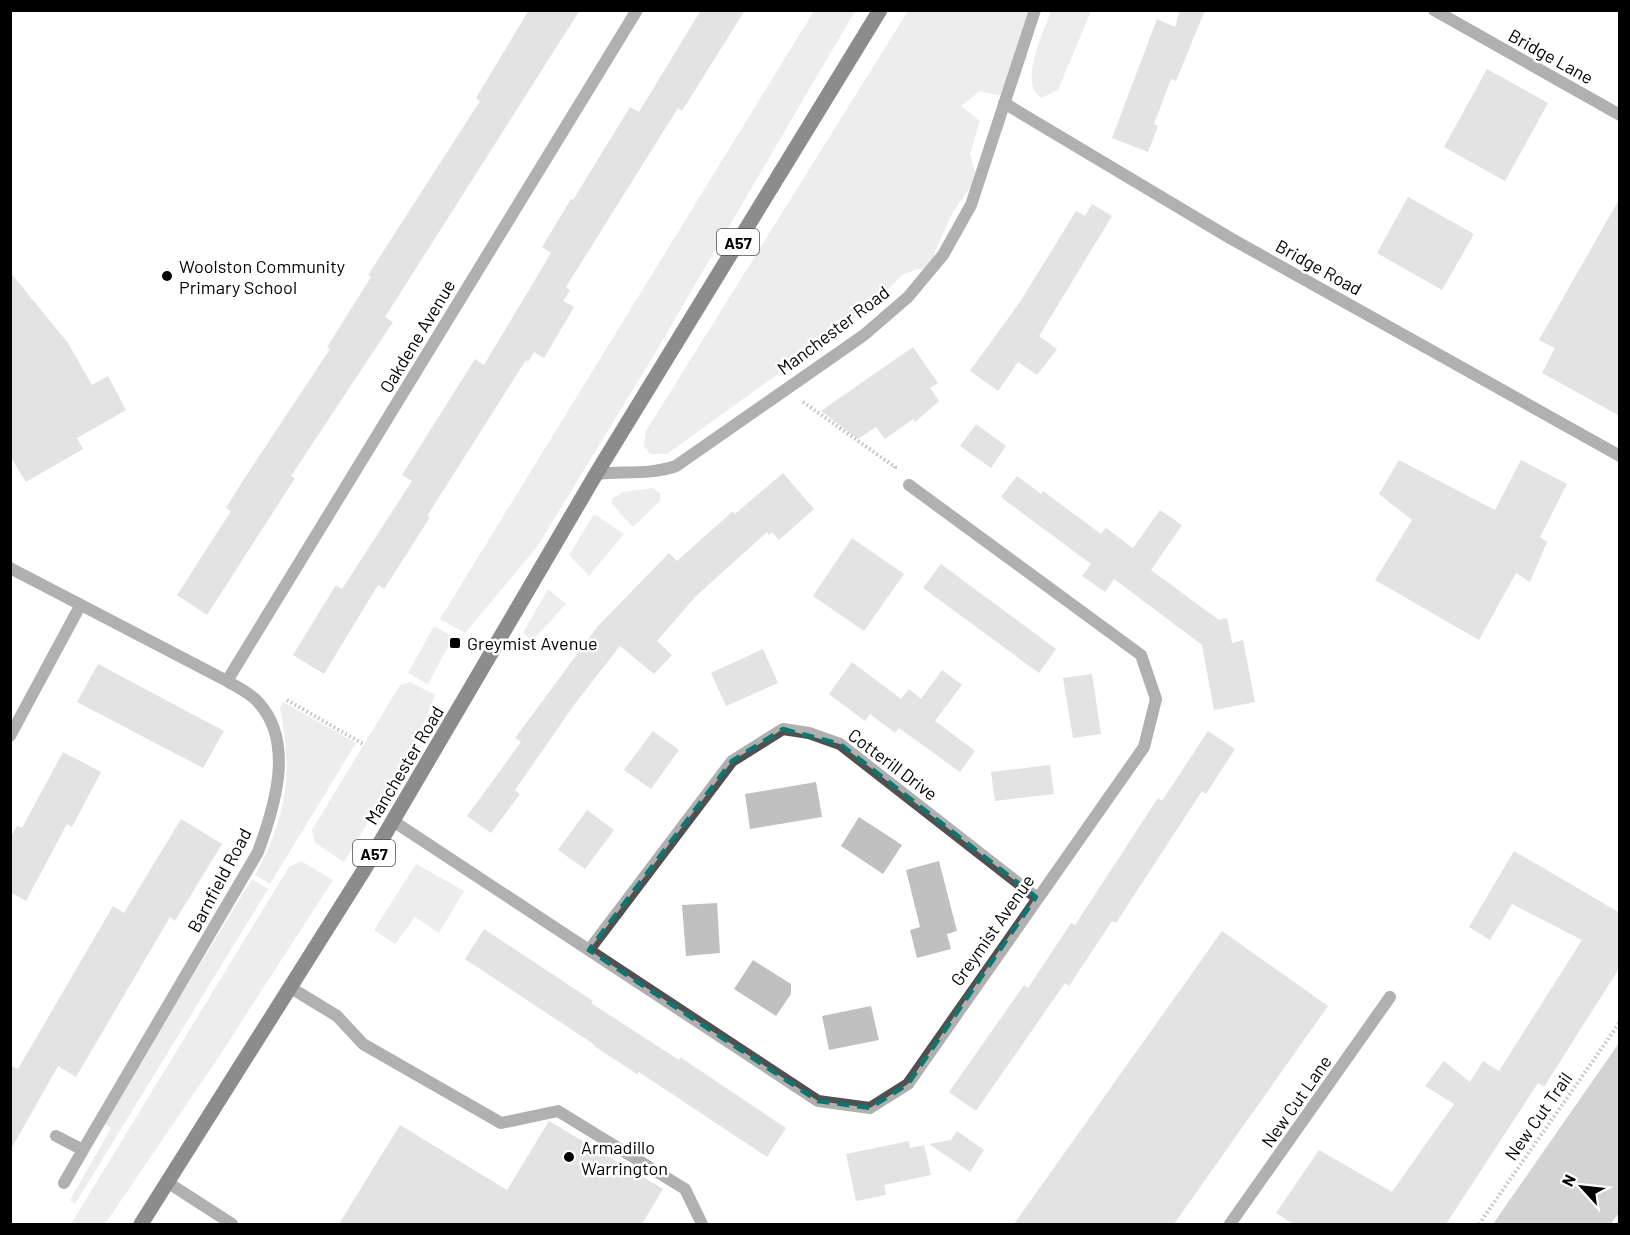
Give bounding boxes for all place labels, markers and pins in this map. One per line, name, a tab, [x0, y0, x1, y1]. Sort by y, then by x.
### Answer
place label: Woolston Community Primary School	[179, 255, 345, 298]
marker: Woolston Community Primary School	[160, 269, 174, 283]
place label: Greymist Avenue	[467, 632, 598, 654]
marker: Greymist Avenue	[448, 636, 462, 650]
place label: Armadillo Warrington	[581, 1136, 668, 1179]
marker: Armadillo Warrington	[562, 1150, 576, 1164]

